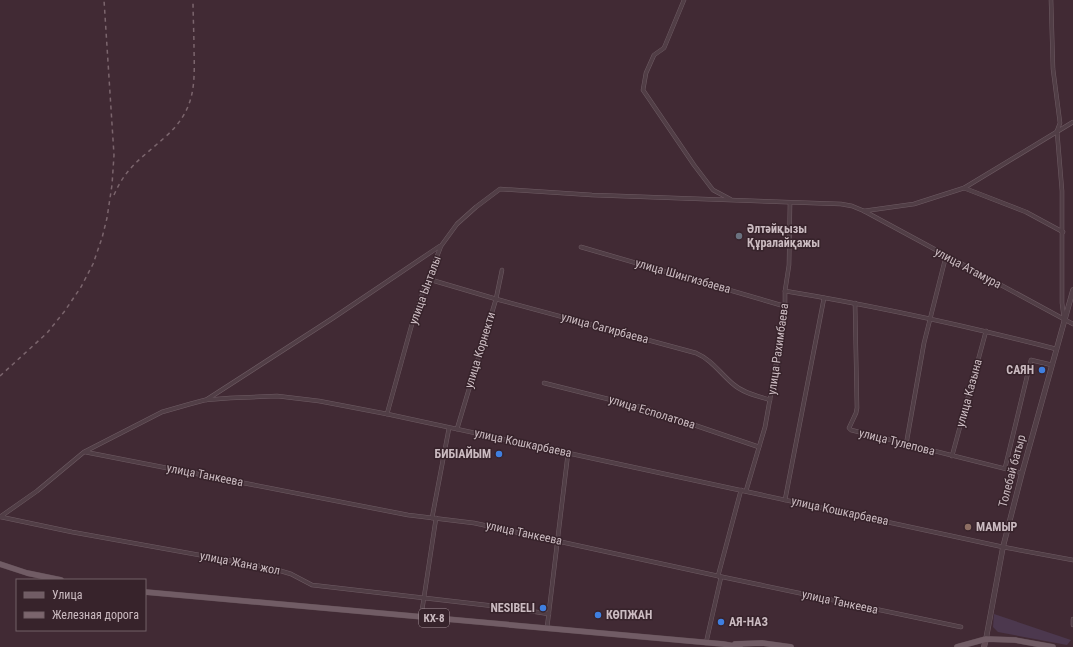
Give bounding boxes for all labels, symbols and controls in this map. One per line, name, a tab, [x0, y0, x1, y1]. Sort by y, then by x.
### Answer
place label: Әлтәйқызы Құралайқажы	[747, 222, 820, 250]
marker: Әлтәйқызы Құралайқажы	[734, 231, 744, 241]
street label: улица Атамура	[932, 245, 1004, 292]
street label: улица Ынталы	[406, 254, 444, 326]
street label: улица Шингизбаева	[634, 256, 733, 296]
street label: улица Рахимбаева	[765, 302, 791, 396]
street label: улица Корнекти	[462, 310, 498, 390]
street label: улица Сагирбаева	[560, 310, 650, 346]
street label: улица Казына	[953, 357, 985, 428]
place label: САЯН	[1006, 363, 1034, 377]
marker: САЯН	[1037, 365, 1047, 375]
street label: улица Есполатова	[607, 392, 697, 432]
street label: улица Кошкарбаева	[473, 426, 573, 460]
street label: улица Тулепова	[858, 426, 937, 458]
street label: Толебай батыр	[996, 433, 1028, 509]
place label: БИБІАЙЫМ	[435, 446, 491, 461]
marker: БИБІАЙЫМ	[494, 449, 504, 459]
street label: улица Танкеева	[166, 461, 245, 489]
street label: улица Кошкарбаева	[790, 494, 890, 528]
street label: улица Танкеева	[485, 518, 564, 548]
place label: МАМЫР	[976, 520, 1018, 534]
marker: МАМЫР	[963, 522, 973, 532]
street label: улица Жана жол	[199, 548, 281, 578]
legend	[16, 579, 146, 631]
street label: улица Танкеева	[801, 587, 880, 617]
text: Улица	[52, 588, 83, 602]
place label: NESIBELI	[490, 601, 535, 615]
marker: NESIBELI	[538, 603, 548, 613]
text: Железная дорога	[52, 608, 139, 622]
place label: КӨПЖАН	[606, 608, 652, 622]
road number: КХ-8	[419, 609, 449, 627]
marker: КӨПЖАН	[593, 610, 603, 620]
place label: АЯ-НАЗ	[729, 615, 768, 629]
marker: АЯ-НАЗ	[716, 617, 726, 627]

